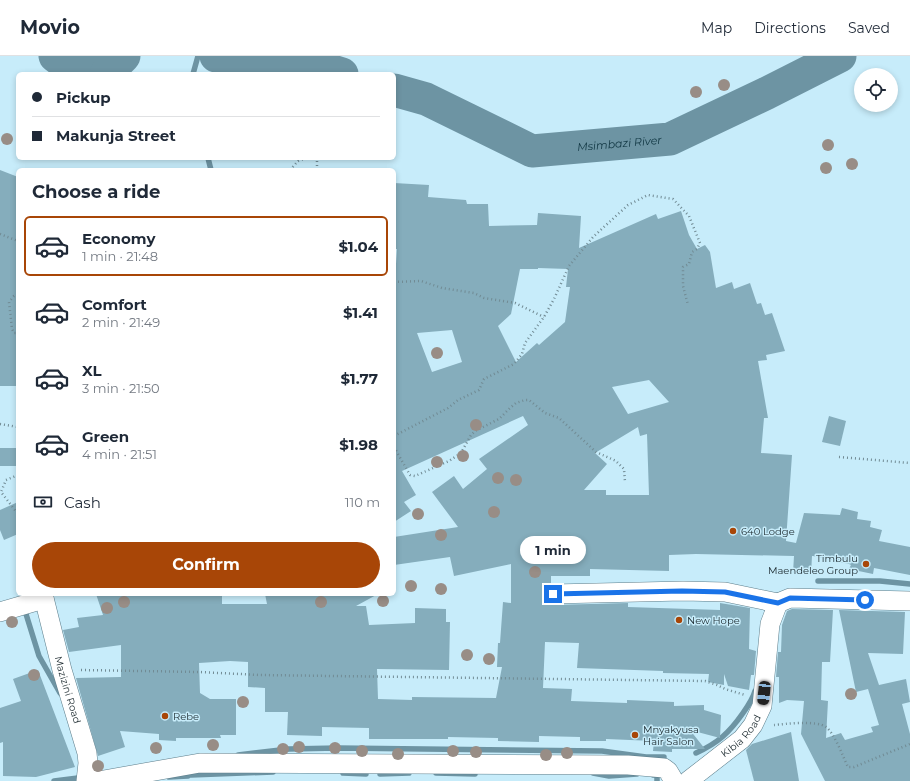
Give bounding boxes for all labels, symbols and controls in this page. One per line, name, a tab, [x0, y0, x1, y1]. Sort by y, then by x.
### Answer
text: Movio	[20, 16, 80, 39]
text: Map	[701, 19, 732, 37]
text: Directions	[754, 19, 826, 37]
text: Saved	[848, 19, 890, 37]
map controls	[854, 68, 898, 112]
button: locate	[854, 68, 898, 112]
text: Pickup	[56, 88, 111, 107]
text: Makunja Street	[56, 126, 176, 145]
water label: Msimbazi River	[577, 133, 663, 154]
text: Choose a ride	[32, 181, 160, 203]
icon: car	[34, 228, 70, 264]
text: Economy	[82, 229, 155, 248]
text: $1.04	[338, 237, 378, 256]
text: 1 min · 21:48	[82, 248, 158, 264]
icon: car	[34, 294, 70, 330]
text: Comfort	[82, 295, 147, 314]
text: $1.41	[343, 303, 378, 322]
text: 2 min · 21:49	[82, 314, 160, 330]
icon: car	[34, 360, 70, 396]
text: XL	[82, 361, 101, 380]
text: $1.77	[340, 369, 378, 388]
text: 3 min · 21:50	[82, 380, 160, 396]
icon: car	[34, 426, 70, 462]
text: Green	[82, 427, 129, 446]
text: $1.98	[339, 435, 378, 454]
text: 4 min · 21:51	[82, 446, 157, 462]
icon: cash	[32, 491, 54, 513]
text: Cash	[64, 493, 101, 512]
text: 110 m	[345, 494, 380, 510]
place label: 640 Lodge	[741, 525, 795, 538]
marker: 640 Lodge	[728, 526, 738, 536]
callout: 1 min	[520, 536, 586, 564]
button: Confirm	[32, 542, 380, 588]
text: 1 min	[535, 542, 571, 558]
place label: Timbulu Maendeleo Group	[768, 552, 858, 577]
marker: Timbulu Maendeleo Group	[861, 559, 871, 569]
route end	[544, 585, 562, 603]
route start	[856, 591, 874, 609]
place label: New Hope	[687, 614, 740, 627]
marker: New Hope	[674, 615, 684, 625]
street label: Mazizini Road	[52, 655, 84, 725]
car	[757, 680, 771, 706]
place label: Rebe	[173, 710, 199, 723]
marker: Rebe	[160, 711, 170, 721]
street label: Kibia Road	[718, 712, 763, 760]
place label: Mnyakyusa Hair Salon	[643, 723, 699, 748]
marker: Mnyakyusa Hair Salon	[630, 730, 640, 740]

